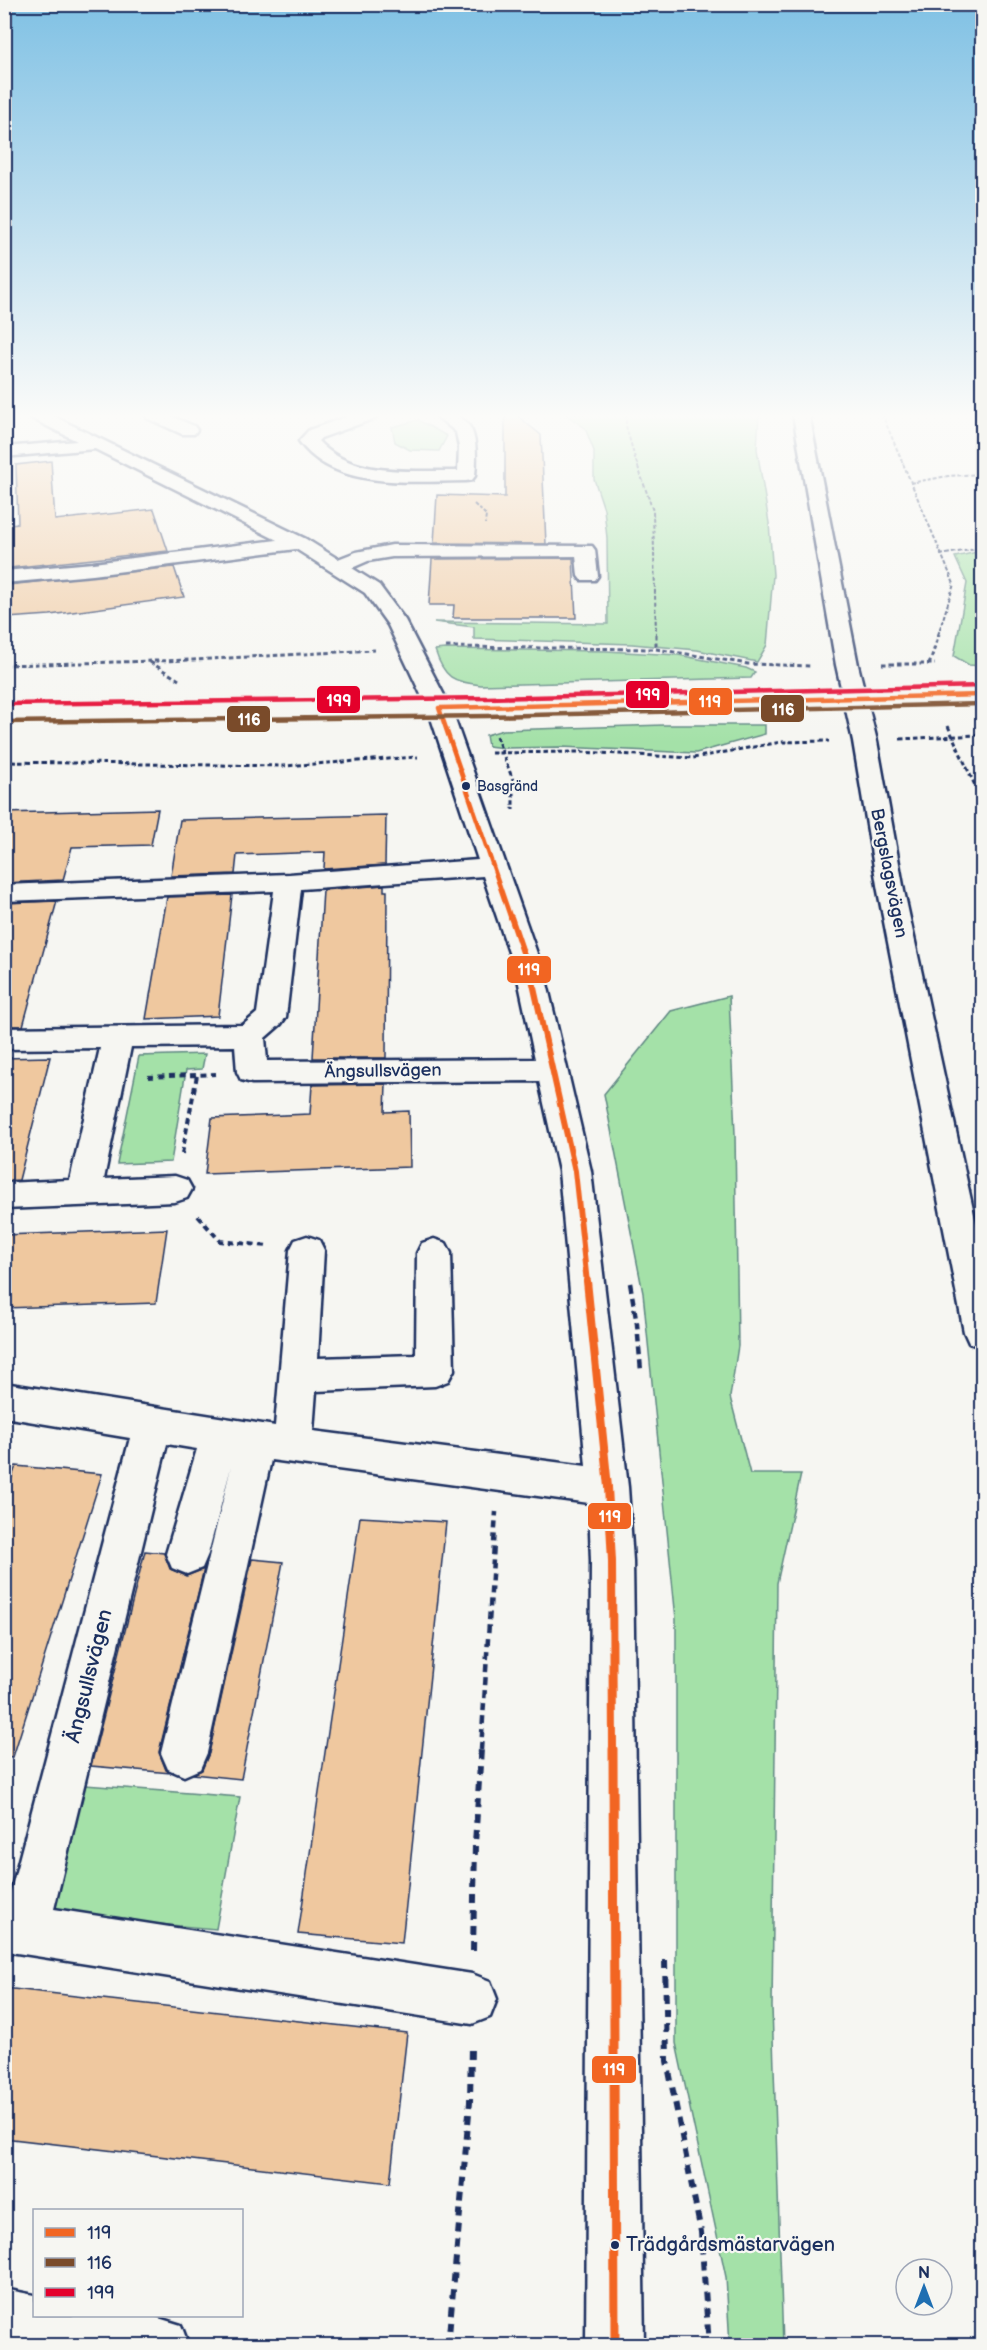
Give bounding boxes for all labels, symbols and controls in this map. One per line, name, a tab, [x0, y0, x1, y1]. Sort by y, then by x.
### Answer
line badge: 199	[625, 680, 670, 709]
line badge: 199	[316, 685, 361, 714]
text: 199	[635, 686, 661, 705]
line badge: 119	[688, 687, 733, 716]
text: 199	[326, 692, 352, 711]
text: 119	[699, 693, 721, 712]
line badge: 116	[760, 694, 805, 723]
text: 116	[771, 701, 795, 720]
line badge: 116	[226, 705, 271, 733]
text: 116	[237, 711, 261, 730]
place label: Basgränd	[477, 778, 538, 795]
marker: Basgränd	[460, 780, 472, 792]
street label: Bergslagsvägen	[866, 806, 912, 940]
line badge: 119	[506, 955, 552, 984]
text: 119	[518, 961, 540, 980]
street label: Ängsullsvägen	[324, 1058, 442, 1083]
line badge: 119	[587, 1502, 632, 1530]
text: 119	[599, 1508, 621, 1527]
street label: Ängsullsvägen	[60, 1607, 118, 1745]
line badge: 119	[591, 2055, 637, 2084]
text: 119	[603, 2061, 625, 2080]
legend	[33, 2209, 243, 2317]
text: 119	[87, 2223, 111, 2244]
place label: Trädgårdsmästarvägen	[626, 2233, 835, 2257]
marker: Trädgårdsmästarvägen	[609, 2239, 621, 2251]
text: 116	[87, 2253, 112, 2274]
north arrow	[894, 2257, 954, 2317]
text: N	[918, 2264, 930, 2283]
text: 199	[87, 2283, 115, 2304]

